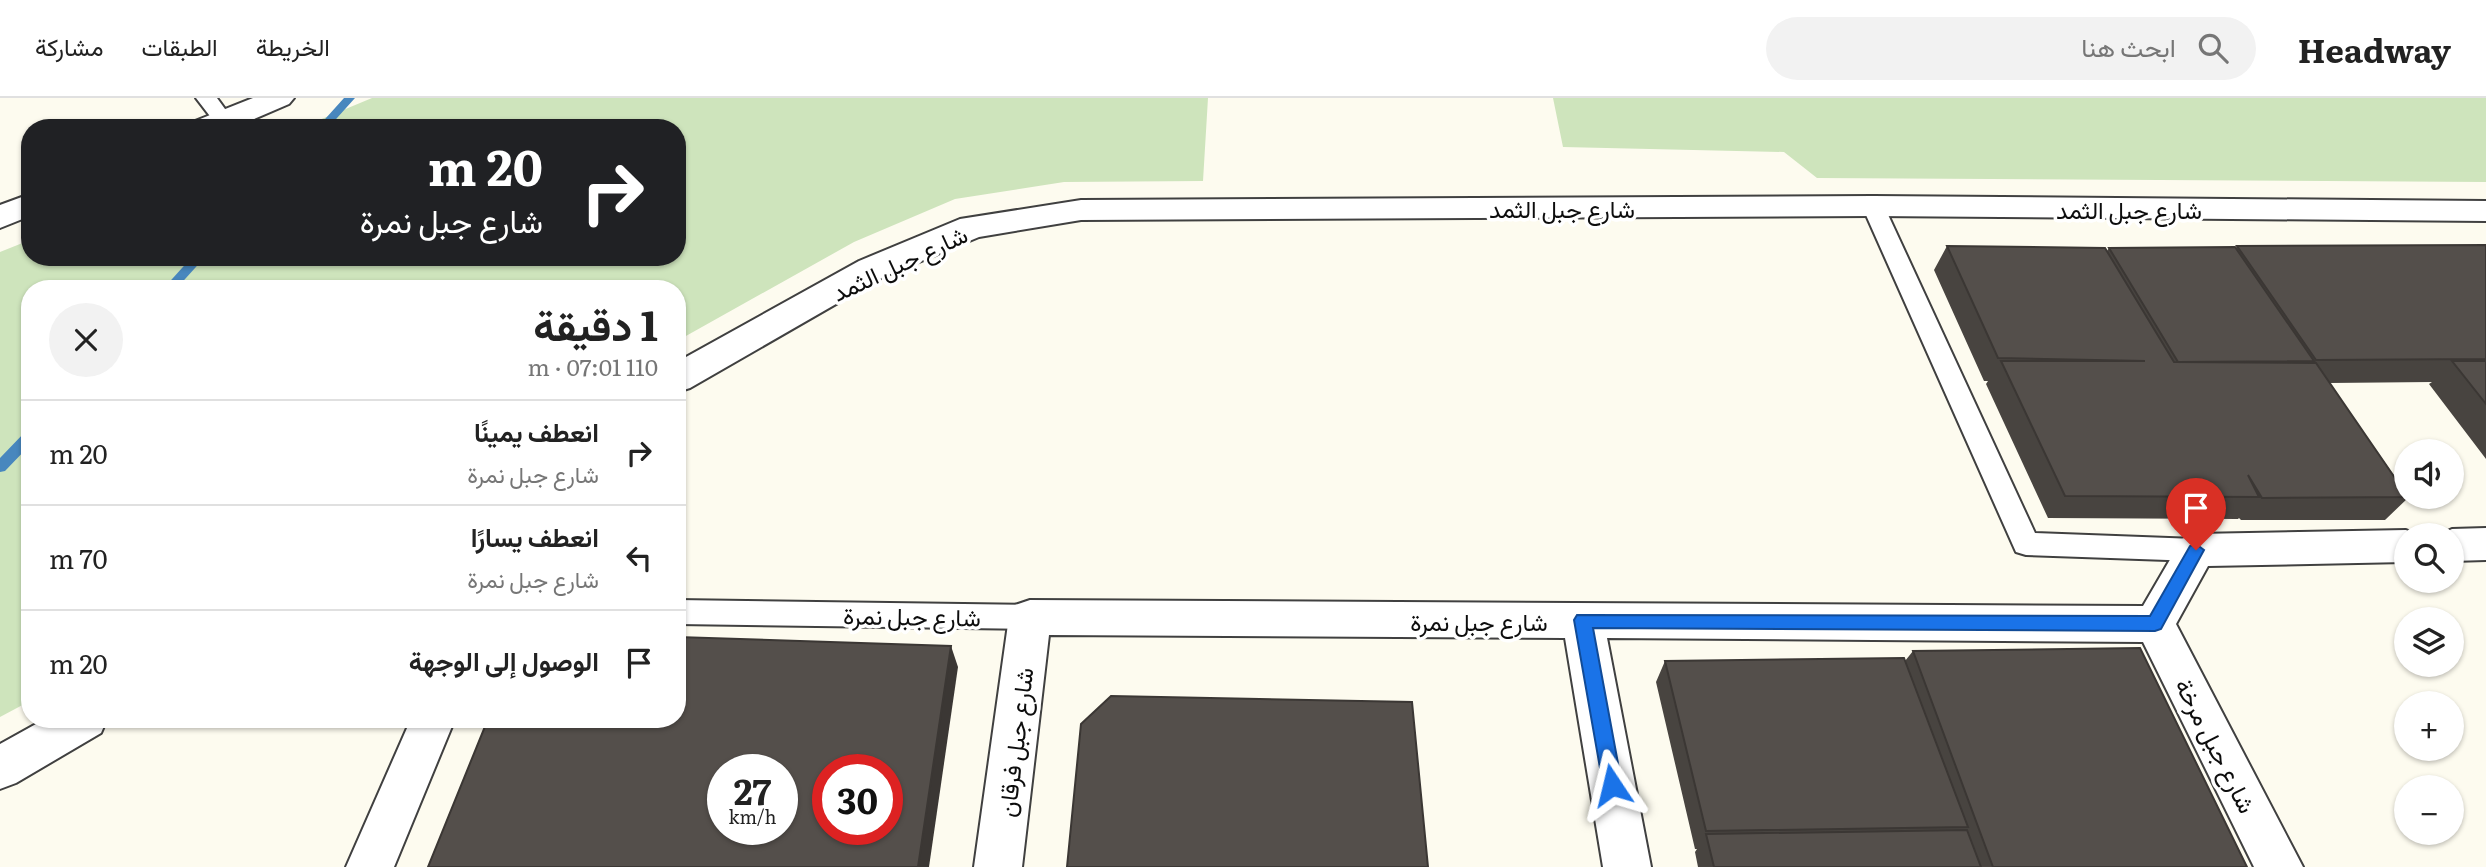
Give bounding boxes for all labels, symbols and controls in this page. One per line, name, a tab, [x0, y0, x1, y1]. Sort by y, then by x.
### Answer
search box	[1766, 17, 2256, 80]
text: Headway	[2298, 24, 2451, 73]
text: ابحث هنا	[2081, 26, 2176, 65]
text: مشاركة	[35, 28, 103, 63]
text: الطبقات	[141, 28, 218, 63]
text: الخريطة	[256, 28, 330, 63]
icon: search	[2194, 29, 2232, 67]
text: 20 m	[428, 128, 543, 201]
icon: right	[567, 147, 658, 238]
street label: شارع جبل الثمد	[1489, 190, 1635, 226]
street label: شارع جبل الثمد	[2056, 191, 2202, 227]
text: شارع جبل نمرة	[360, 195, 543, 243]
street label: شارع جبل الثمد	[825, 215, 973, 310]
text: 1 دقيقة	[533, 292, 658, 354]
button: close	[49, 303, 123, 377]
text: 110 m · 07:01	[527, 349, 658, 383]
text: انعطف يمينًا	[474, 411, 599, 450]
text: 20 m	[49, 433, 108, 472]
icon: right	[620, 434, 658, 472]
map controls	[2394, 439, 2464, 845]
button: sound	[2394, 439, 2464, 509]
text: شارع جبل نمرة	[467, 456, 599, 490]
pin	[2166, 478, 2226, 550]
icon: arrive	[2177, 489, 2215, 527]
text: انعطف يسارًا	[471, 516, 599, 555]
button: search	[2394, 523, 2464, 593]
text: 70 m	[49, 538, 108, 577]
icon: left	[620, 539, 658, 577]
text: شارع جبل نمرة	[467, 561, 599, 595]
street label: شارع جبل نمرة	[843, 596, 981, 635]
street label: شارع جبل نمرة	[1410, 603, 1548, 639]
button: layers	[2394, 607, 2464, 677]
text: الوصول إلى الوجهة	[409, 640, 599, 679]
text: 20 m	[49, 643, 108, 682]
icon: arrive	[620, 644, 658, 682]
street label: شارع جبل فرقان	[987, 665, 1042, 819]
street label: شارع جبل مرخة	[2167, 672, 2266, 819]
button: +	[2394, 691, 2464, 761]
position arrow	[1575, 748, 1649, 822]
speed limit sign: 30	[812, 754, 903, 845]
text: 27	[734, 764, 771, 816]
button: −	[2394, 775, 2464, 845]
text: km/h	[729, 803, 776, 830]

